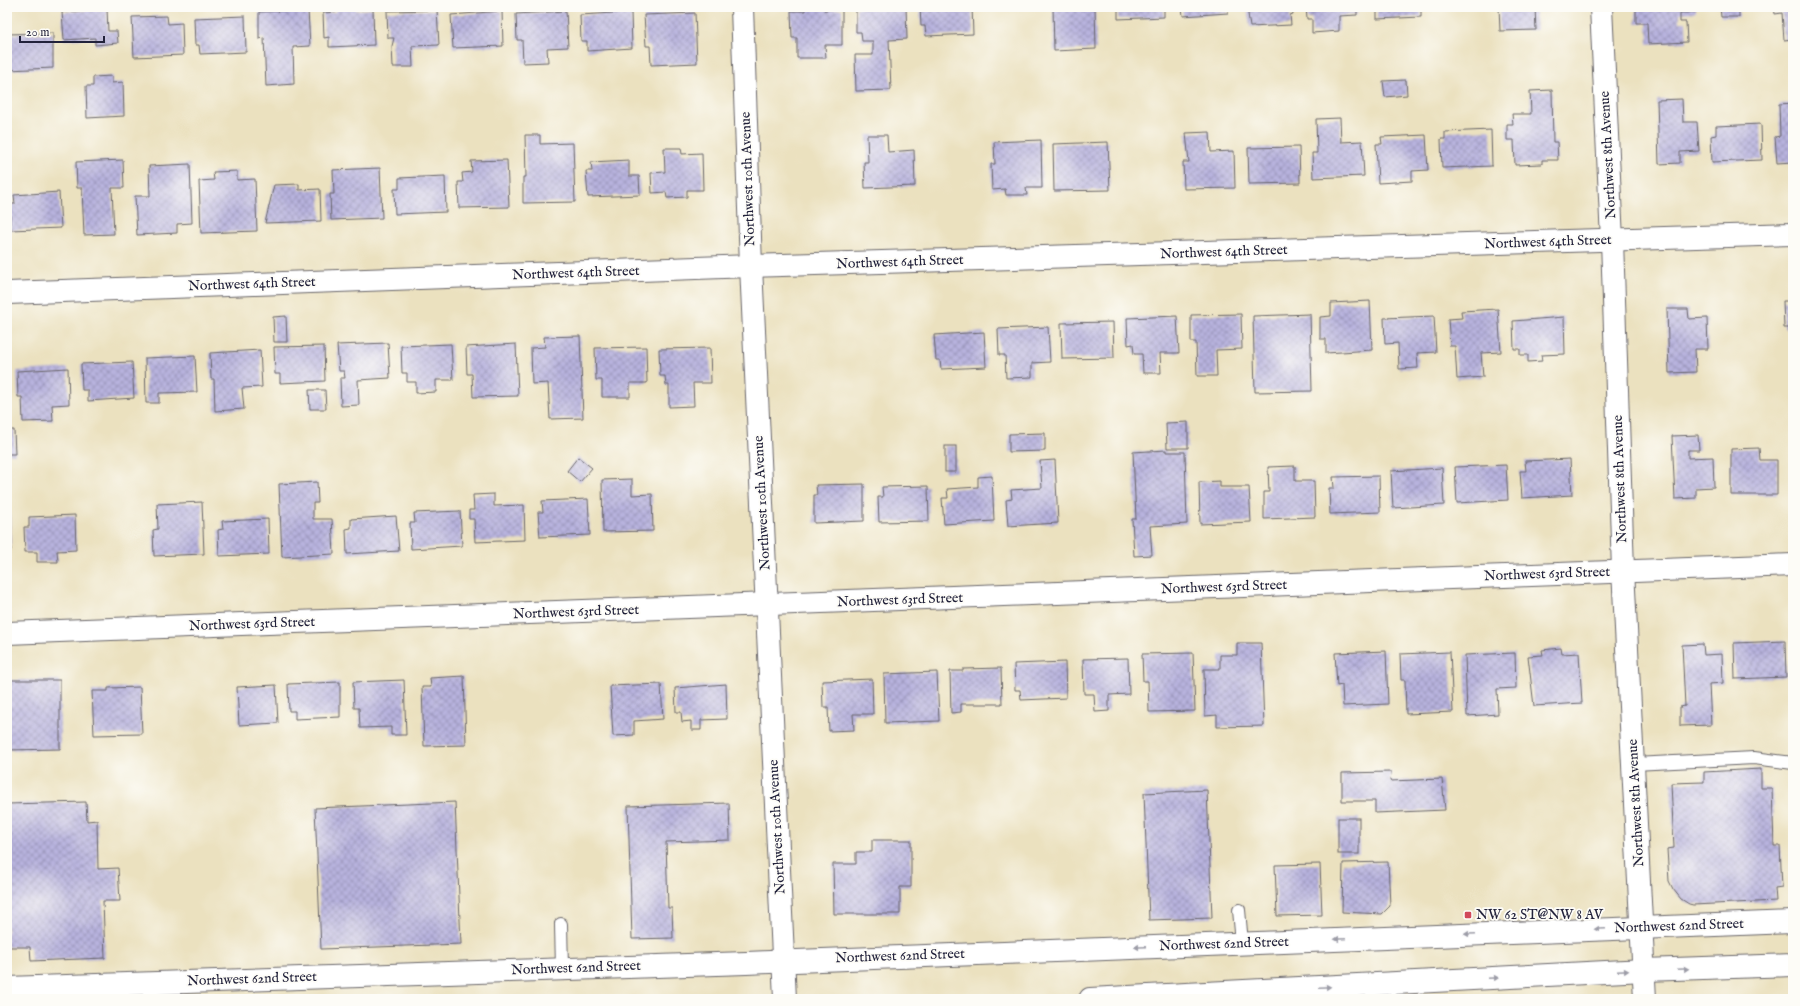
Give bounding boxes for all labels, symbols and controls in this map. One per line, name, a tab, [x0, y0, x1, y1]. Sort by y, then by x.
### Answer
scale bar	[20, 18, 104, 44]
text: 20 m	[26, 25, 49, 40]
street label: Northwest 8th Avenue	[1596, 90, 1620, 220]
street label: Northwest 10th Avenue	[737, 111, 759, 247]
street label: Northwest 64th Street	[1484, 231, 1612, 253]
street label: Northwest 64th Street	[1160, 241, 1288, 263]
street label: Northwest 64th Street	[836, 251, 964, 273]
street label: Northwest 64th Street	[512, 262, 640, 284]
street label: Northwest 64th Street	[188, 273, 316, 295]
street label: Northwest 8th Avenue	[1609, 414, 1631, 543]
street label: Northwest 10th Avenue	[749, 435, 775, 571]
street label: Northwest 63rd Street	[1484, 563, 1611, 585]
street label: Northwest 63rd Street	[1161, 576, 1288, 598]
street label: Northwest 63rd Street	[837, 589, 964, 611]
street label: Northwest 63rd Street	[513, 601, 640, 623]
street label: Northwest 63rd Street	[189, 613, 316, 635]
street label: Northwest 8th Avenue	[1624, 738, 1648, 868]
street label: Northwest 10th Avenue	[764, 759, 790, 895]
place label: NW 62 ST@NW 8 AV	[1476, 906, 1604, 924]
marker: NW 62 ST@NW 8 AV	[1463, 910, 1473, 920]
street label: Northwest 62nd Street	[1614, 915, 1744, 937]
one-way arrow	[1593, 926, 1606, 932]
one-way arrow	[1463, 931, 1476, 937]
street label: Northwest 62nd Street	[1159, 933, 1289, 955]
one-way arrow	[1333, 936, 1346, 942]
one-way arrow	[1133, 944, 1146, 950]
street label: Northwest 62nd Street	[835, 945, 965, 967]
street label: Northwest 62nd Street	[511, 957, 641, 979]
one-way arrow	[1677, 966, 1690, 972]
street label: Northwest 62nd Street	[187, 968, 317, 990]
one-way arrow	[1617, 968, 1629, 975]
one-way arrow	[1487, 975, 1500, 981]
one-way arrow	[1319, 983, 1331, 990]

